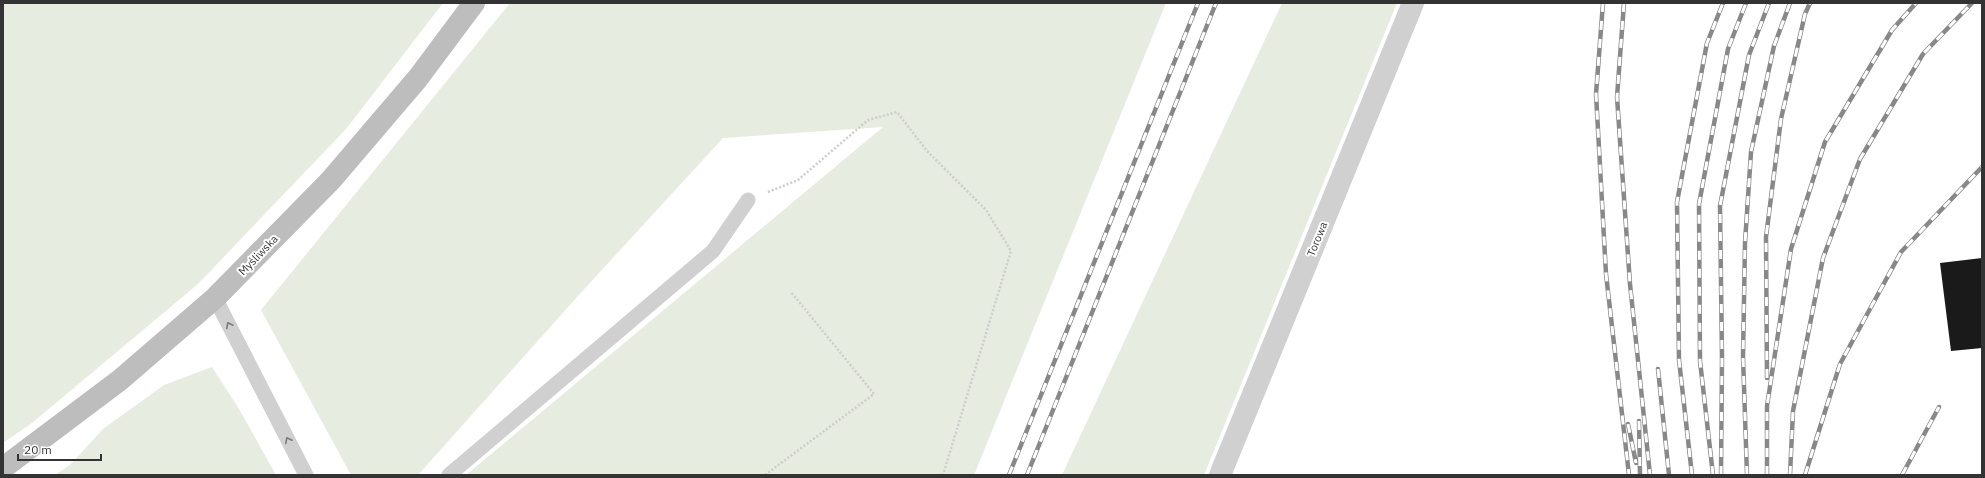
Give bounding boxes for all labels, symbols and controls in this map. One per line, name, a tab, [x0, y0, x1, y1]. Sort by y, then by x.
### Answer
street label: Torowa	[1304, 220, 1330, 258]
street label: Myśliwska	[235, 232, 281, 278]
one-way arrow	[226, 322, 234, 329]
scale bar	[18, 436, 101, 462]
one-way arrow	[286, 437, 293, 445]
text: 20 m	[24, 442, 52, 457]

